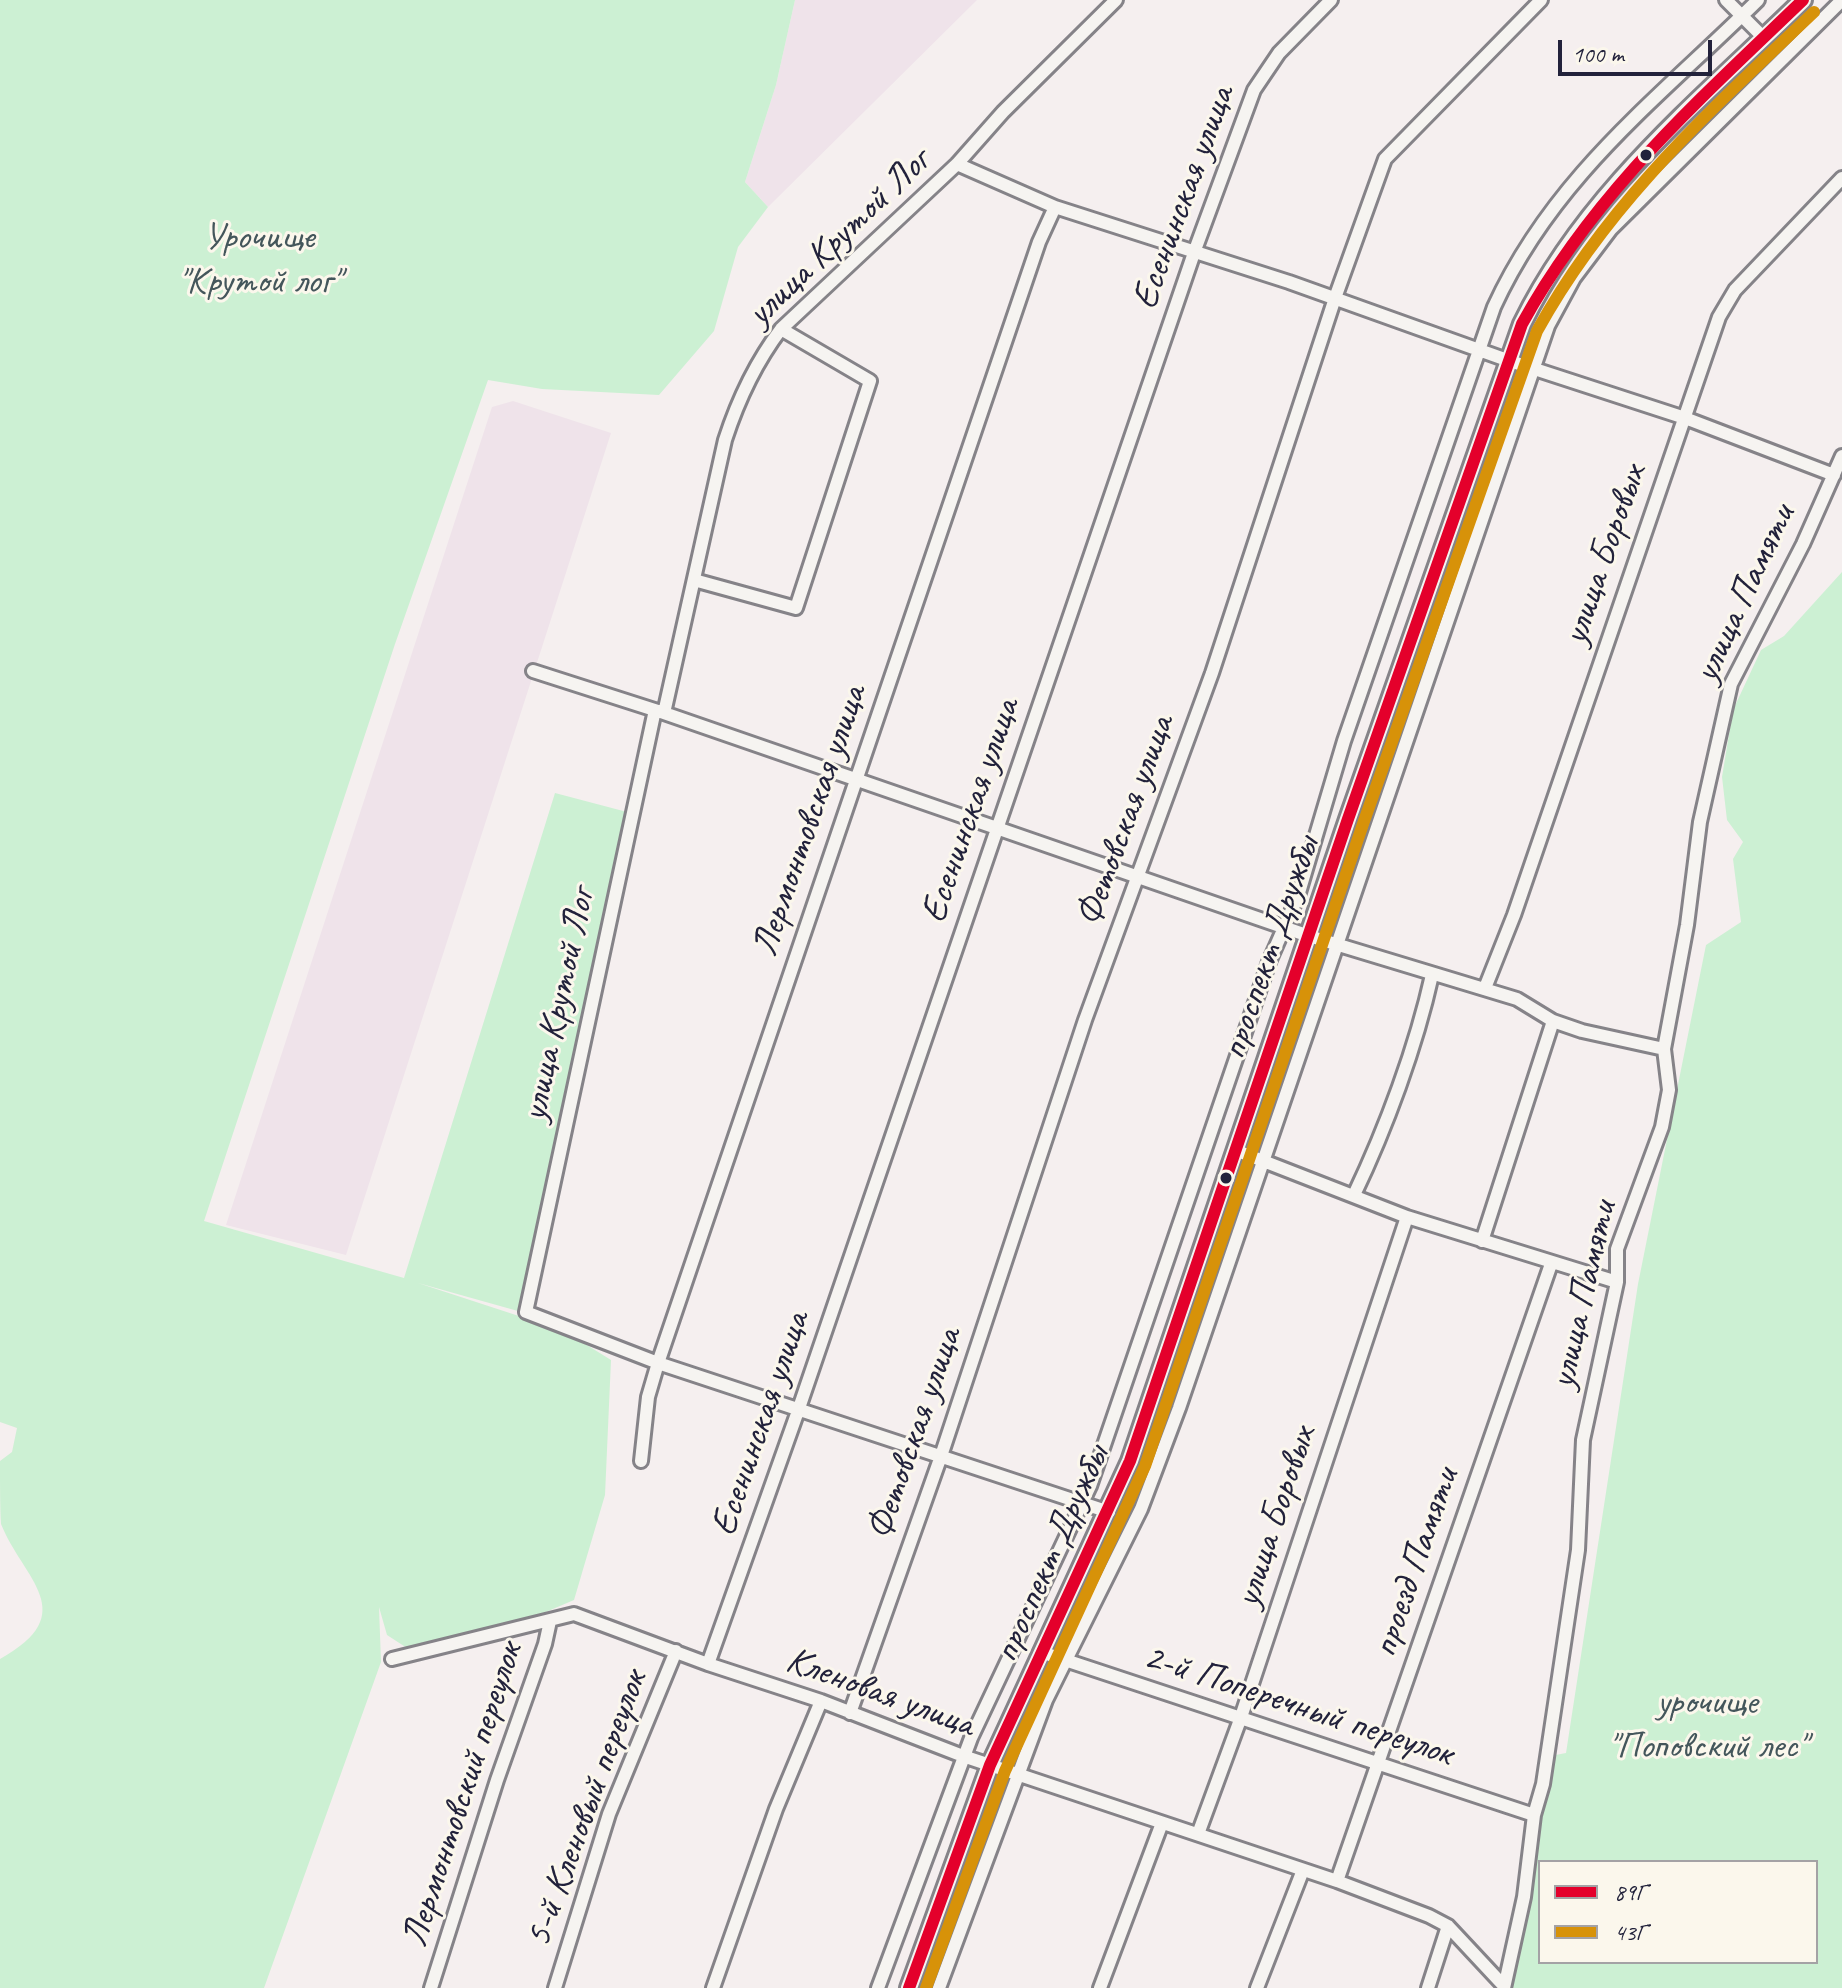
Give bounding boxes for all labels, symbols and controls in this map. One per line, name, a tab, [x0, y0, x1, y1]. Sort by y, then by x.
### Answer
scale bar	[1562, 24, 1716, 74]
text: 100 m	[1572, 39, 1624, 69]
street label: Есенинская улица	[1123, 81, 1245, 315]
street label: улица Крутой Лог	[738, 139, 940, 337]
unlabelled marker	[1638, 147, 1654, 163]
park label: Урочище "Крутой лог"	[178, 215, 340, 304]
street label: улица Боровых	[1553, 459, 1657, 651]
street label: улица Памяти	[1684, 498, 1806, 690]
street label: Лермонтовская улица	[742, 680, 878, 962]
street label: Есенинская улица	[911, 693, 1031, 929]
street label: Фетовская улица	[1067, 710, 1185, 932]
street label: проспект Дружбы	[1212, 831, 1330, 1065]
street label: улица Крутой Лог	[512, 885, 606, 1125]
unlabelled marker	[1218, 1170, 1234, 1186]
street label: улица Памяти	[1540, 1197, 1628, 1393]
street label: Есенинская улица	[701, 1306, 821, 1542]
street label: Фетовская улица	[858, 1322, 972, 1546]
street label: улица Боровых	[1225, 1421, 1327, 1613]
street label: проспект Дружбы	[984, 1439, 1120, 1669]
street label: проезд Памяти	[1363, 1463, 1469, 1663]
street label: 2-й Поперечный переулок	[1138, 1635, 1458, 1777]
street label: Лермонтовский переулок	[392, 1637, 534, 1953]
street label: Кленовая улица	[780, 1638, 980, 1748]
street label: 5-й Кленовый переулок	[516, 1665, 658, 1953]
park label: урочище "Поповский лес"	[1608, 1680, 1806, 1770]
legend	[1538, 1860, 1818, 1964]
text: 89Г	[1614, 1877, 1647, 1907]
text: 43Г	[1614, 1917, 1647, 1947]

